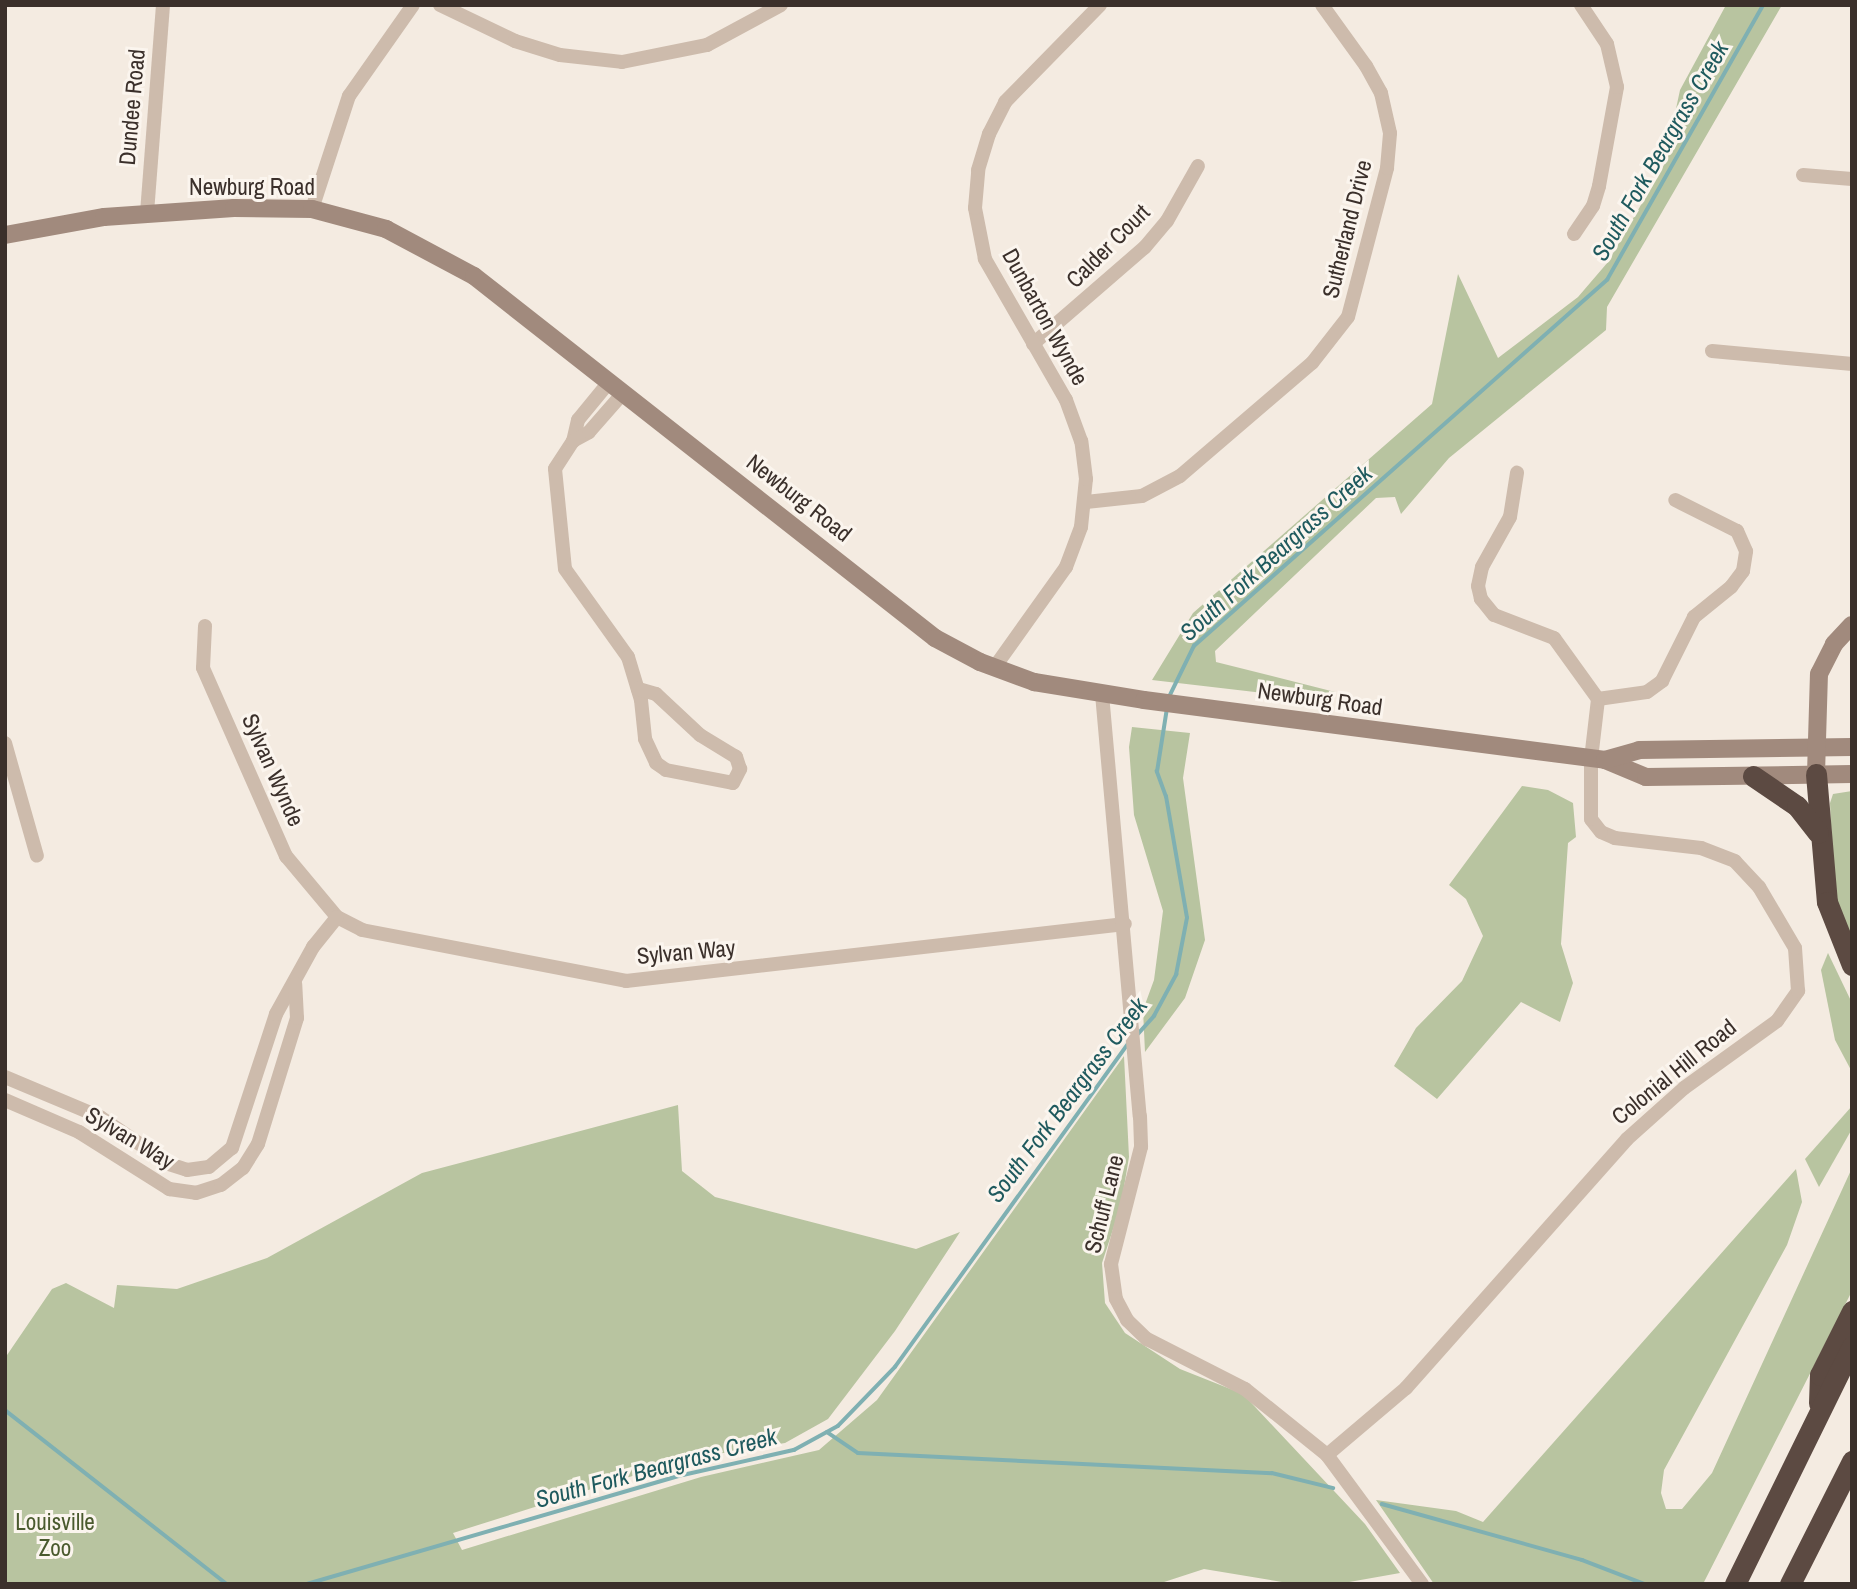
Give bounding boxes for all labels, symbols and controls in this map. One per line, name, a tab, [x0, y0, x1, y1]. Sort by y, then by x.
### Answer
water label: South Fork Beargrass Creek	[1585, 36, 1735, 266]
street label: Dundee Road	[113, 48, 151, 166]
street label: Sutherland Drive	[1316, 157, 1378, 301]
street label: Newburg Road	[189, 173, 315, 201]
street label: Calder Court	[1060, 198, 1156, 294]
street label: Dunbarton Wynde	[996, 244, 1094, 390]
street label: Newburg Road	[741, 448, 857, 548]
water label: South Fork Beargrass Creek	[1174, 459, 1378, 647]
street label: Newburg Road	[1256, 677, 1384, 721]
street label: Sylvan Wynde	[236, 709, 310, 831]
street label: Sylvan Way	[636, 934, 736, 970]
water label: South Fork Beargrass Creek	[981, 992, 1153, 1208]
street label: Colonial Hill Road	[1606, 1013, 1742, 1131]
street label: Sylvan Way	[81, 1101, 179, 1175]
street label: Schuff Lane	[1078, 1152, 1130, 1256]
water label: South Fork Beargrass Creek	[532, 1422, 780, 1514]
park label: Louisville Zoo	[15, 1508, 95, 1562]

